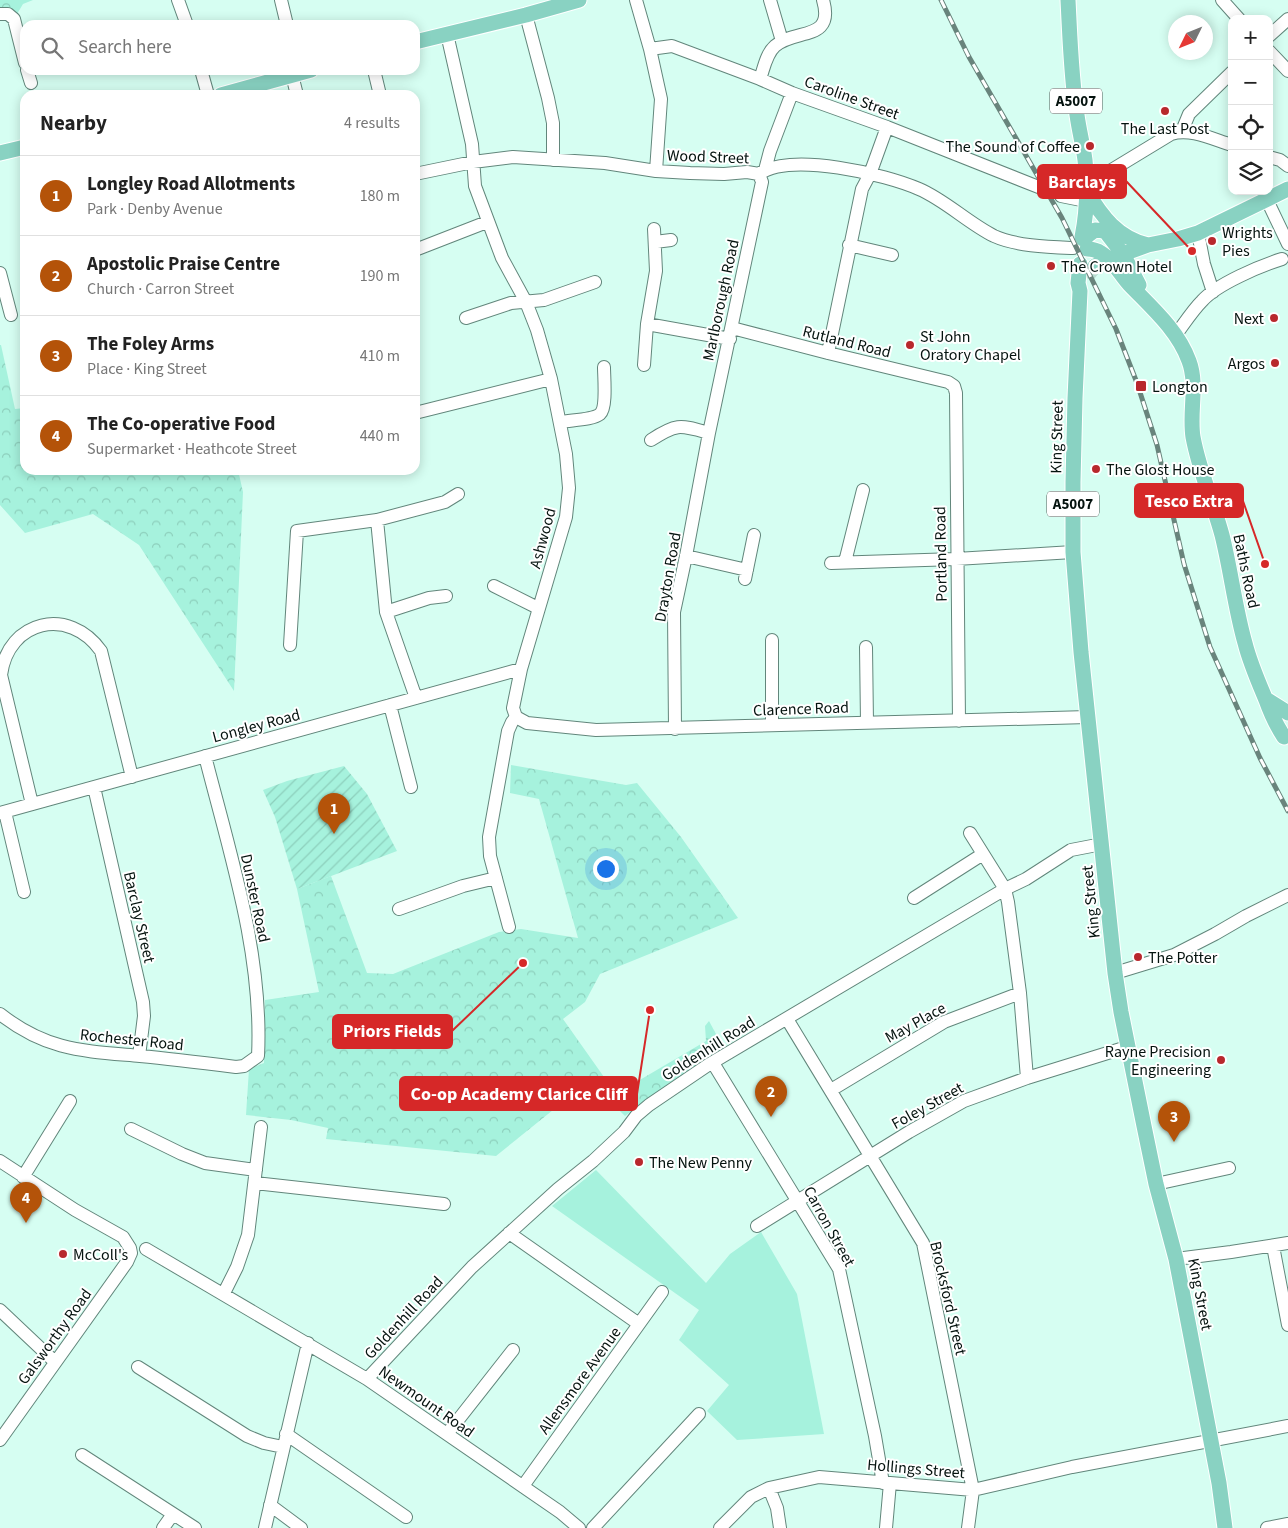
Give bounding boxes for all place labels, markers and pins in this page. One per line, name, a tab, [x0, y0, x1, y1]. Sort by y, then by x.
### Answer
marker: The Last Post	[1159, 105, 1171, 117]
place label: The Last Post	[1121, 118, 1210, 140]
place label: The Sound of Coffee	[946, 136, 1080, 158]
marker: The Sound of Coffee	[1084, 140, 1096, 152]
callout: Barclays	[1038, 165, 1126, 198]
place label: Wrights Pies	[1222, 222, 1273, 262]
marker: Wrights Pies	[1206, 235, 1218, 247]
place label: The Crown Hotel	[1061, 256, 1172, 278]
marker: The Crown Hotel	[1045, 260, 1057, 272]
place label: Next	[1234, 308, 1265, 330]
marker: Next	[1268, 312, 1280, 324]
place label: St John Oratory Chapel	[920, 326, 1021, 366]
marker: St John Oratory Chapel	[904, 339, 916, 351]
place label: Argos	[1228, 353, 1265, 375]
marker: Argos	[1269, 357, 1281, 369]
place label: Longton	[1152, 376, 1208, 398]
marker: Longton	[1134, 379, 1148, 393]
place label: The Glost House	[1106, 459, 1215, 481]
marker: The Glost House	[1090, 463, 1102, 475]
callout: Tesco Extra	[1135, 484, 1243, 517]
pin: 1	[318, 793, 350, 834]
place label: The Potter	[1148, 947, 1218, 969]
marker: The Potter	[1132, 951, 1144, 963]
callout: Priors Fields	[333, 1015, 452, 1048]
place label: Rayne Precision Engineering	[1105, 1041, 1211, 1081]
marker: Rayne Precision Engineering	[1215, 1054, 1227, 1066]
pin: 2	[755, 1076, 787, 1117]
callout: Co-op Academy Clarice Cliff	[400, 1077, 637, 1110]
pin: 3	[1158, 1101, 1190, 1142]
place label: The New Penny	[649, 1152, 753, 1174]
marker: The New Penny	[633, 1156, 645, 1168]
pin: 4	[10, 1182, 42, 1223]
place label: McColl's	[73, 1244, 129, 1266]
marker: McColl's	[57, 1248, 69, 1260]

